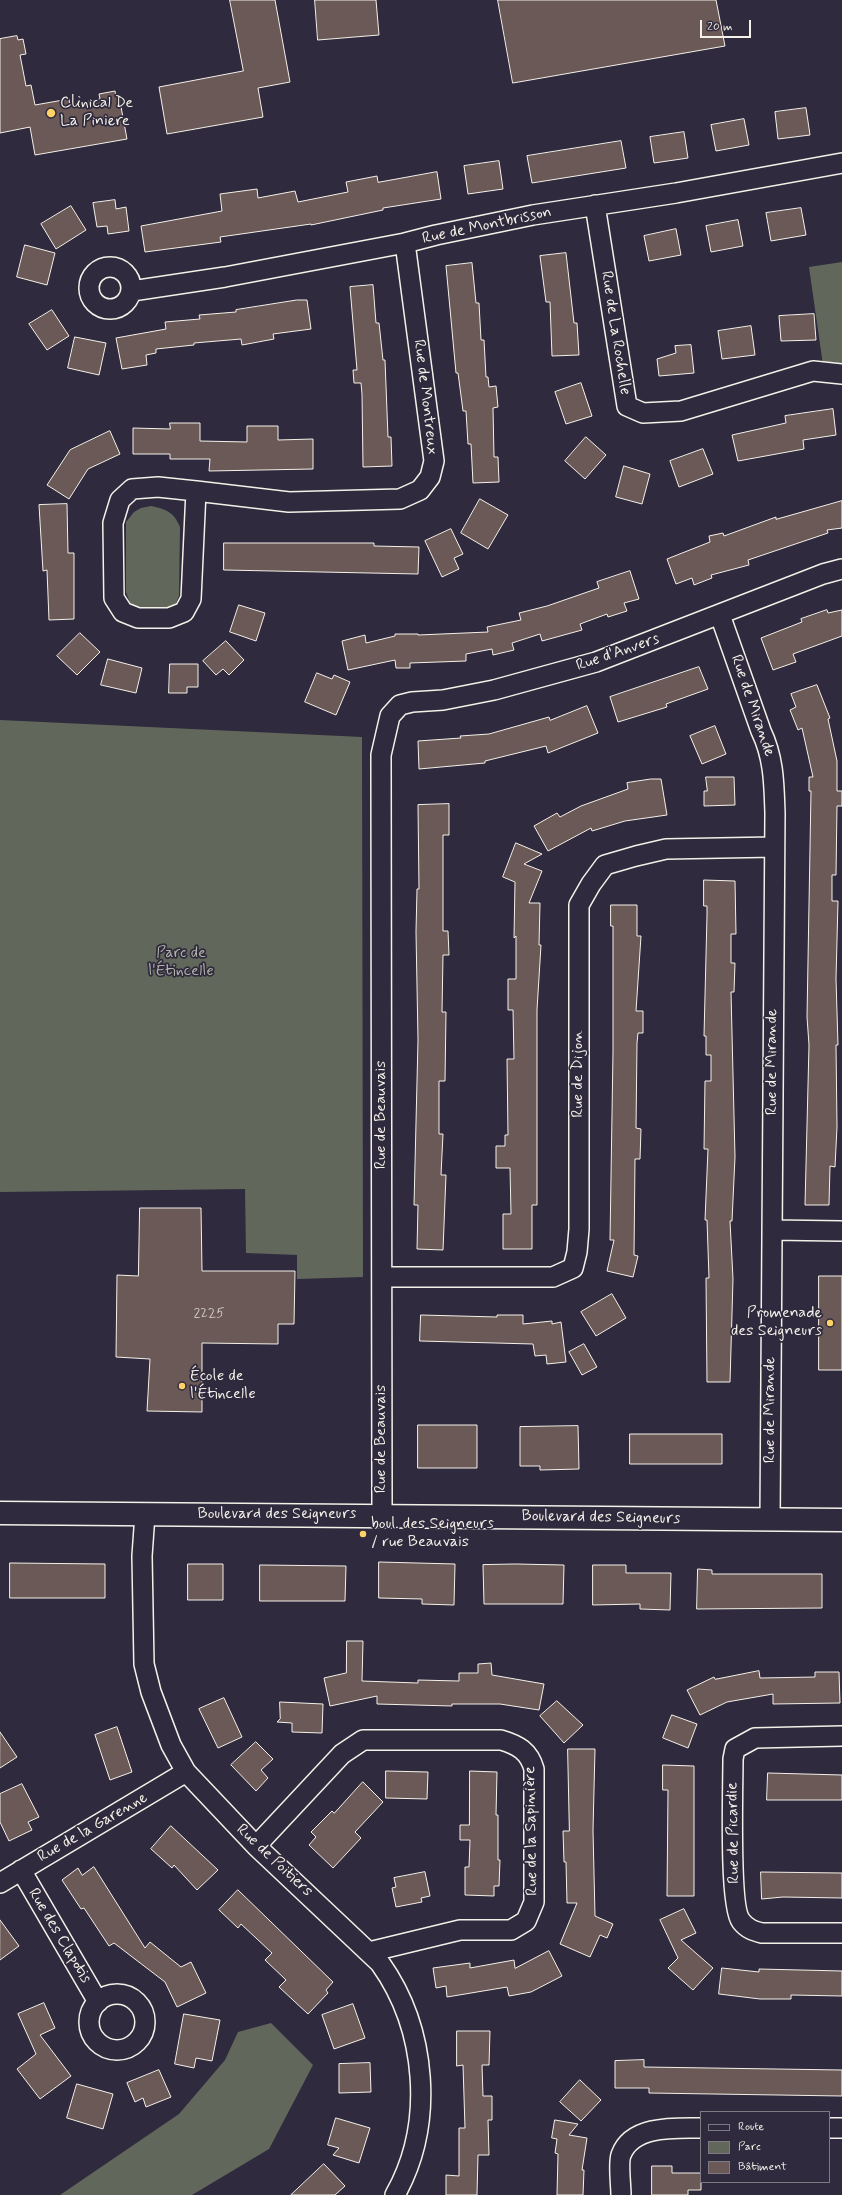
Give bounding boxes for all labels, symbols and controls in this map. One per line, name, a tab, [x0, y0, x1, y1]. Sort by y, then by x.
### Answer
scale bar	[702, 12, 753, 38]
text: 20 m	[707, 19, 733, 35]
place label: Clinical De La Piniere	[60, 94, 133, 132]
marker: Clinical De La Piniere	[45, 107, 57, 119]
street label: Rue de Montbrisson	[421, 203, 553, 249]
street label: Rue de La Rochelle	[596, 270, 634, 396]
street label: Rue de Montreux	[408, 338, 442, 456]
street label: Rue d'Anvers	[574, 630, 662, 676]
street label: Rue de Mirande	[726, 653, 778, 759]
park label: Parc de l'Étincelle	[148, 944, 214, 982]
street label: Rue de Mirande	[763, 1009, 783, 1115]
street label: Rue de Dijon	[569, 1030, 589, 1118]
street label: Rue de Beauvais	[372, 1061, 392, 1169]
place label: Promenade des Seigneurs	[731, 1304, 822, 1342]
house number: 2225	[194, 1306, 224, 1322]
marker: Promenade des Seigneurs	[825, 1318, 835, 1328]
street label: Rue de Mirande	[761, 1357, 781, 1463]
place label: École de l'Étincelle	[190, 1367, 256, 1405]
marker: École de l'Étincelle	[177, 1381, 187, 1391]
street label: Rue de Beauvais	[372, 1385, 392, 1493]
street label: Boulevard des Seigneurs	[198, 1505, 356, 1525]
street label: Boulevard des Seigneurs	[521, 1507, 681, 1529]
place label: boul. des Seigneurs / rue Beauvais	[371, 1515, 494, 1553]
marker: boul. des Seigneurs / rue Beauvais	[358, 1529, 368, 1539]
street label: Rue de la Sapinière	[521, 1766, 543, 1896]
street label: Rue de Picardie	[724, 1782, 744, 1884]
street label: Rue de la Garenne	[35, 1789, 151, 1867]
street label: Rue de Poitiers	[232, 1821, 316, 1901]
street label: Rue des Clapotis	[23, 1885, 95, 1987]
legend	[700, 2111, 830, 2183]
text: Route	[738, 2119, 764, 2135]
text: Parc	[738, 2139, 761, 2155]
text: Bâtiment	[738, 2159, 787, 2175]

